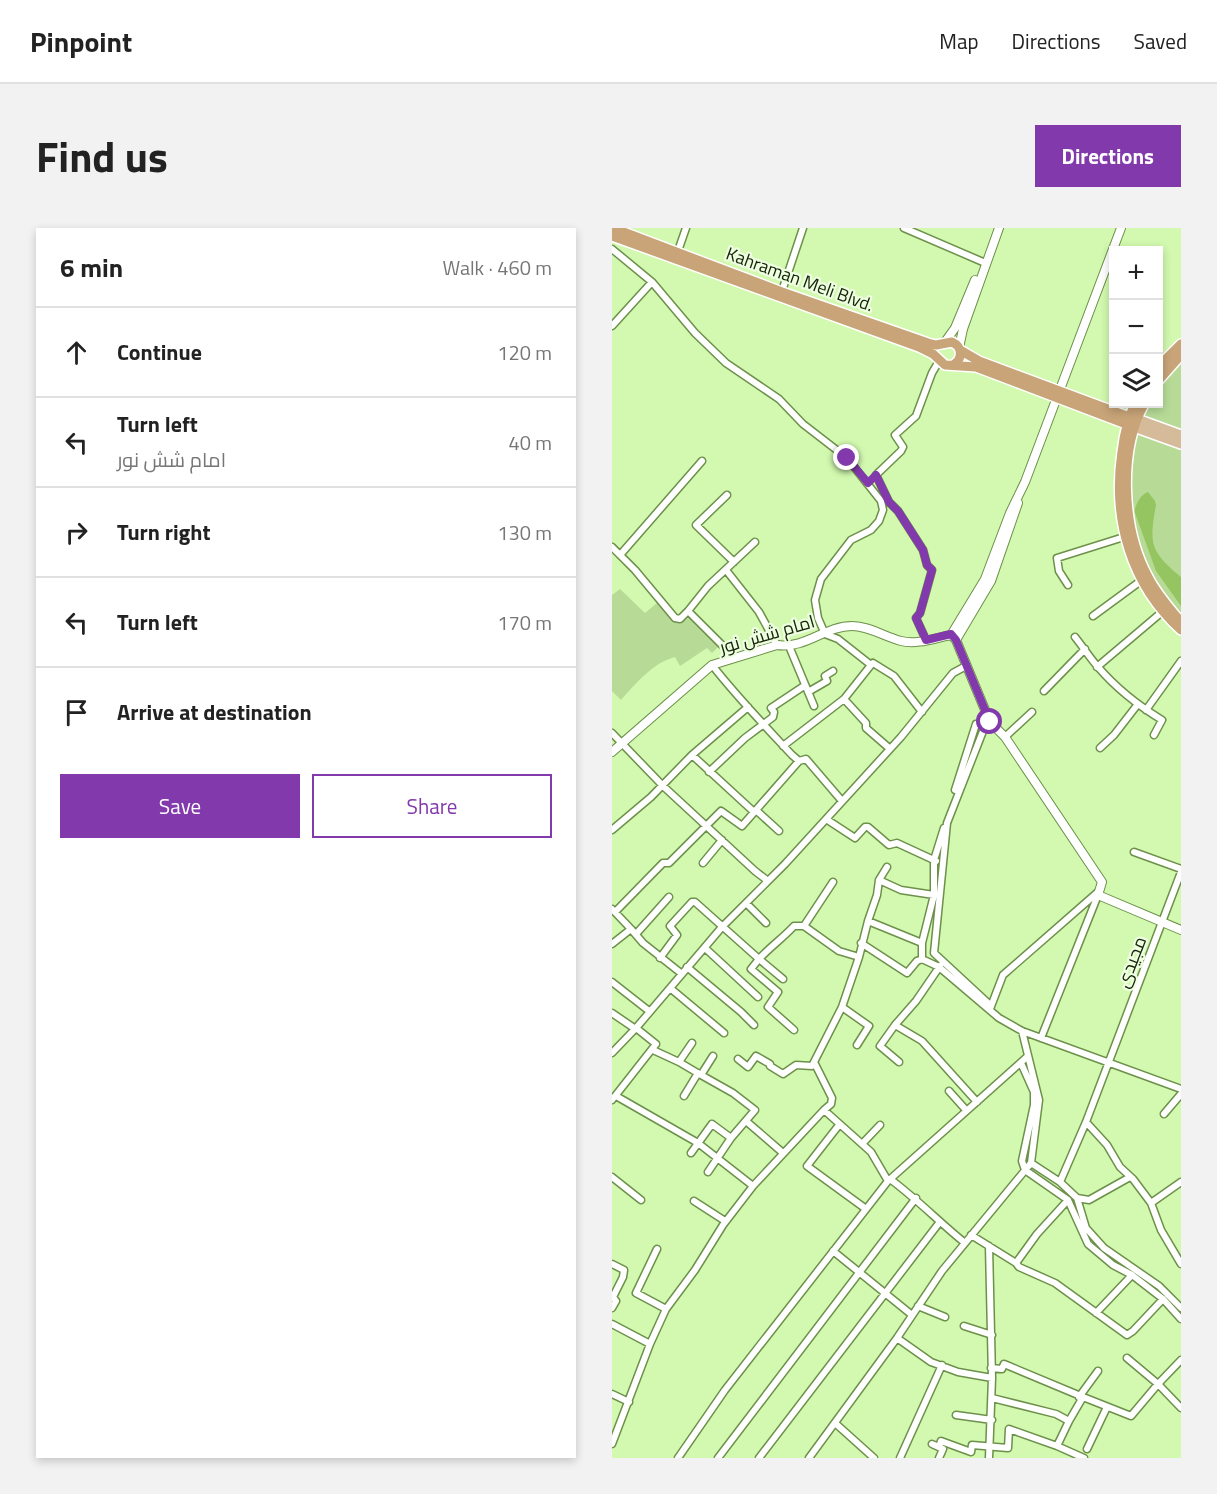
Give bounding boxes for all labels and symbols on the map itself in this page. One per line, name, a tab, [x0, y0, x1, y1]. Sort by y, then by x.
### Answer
street label: Kahraman Meli Blvd.	[722, 240, 878, 318]
route end	[833, 444, 859, 470]
street label: امام شش نور	[715, 607, 818, 661]
route start	[976, 708, 1002, 734]
street label: مجیدی	[1109, 932, 1153, 992]

